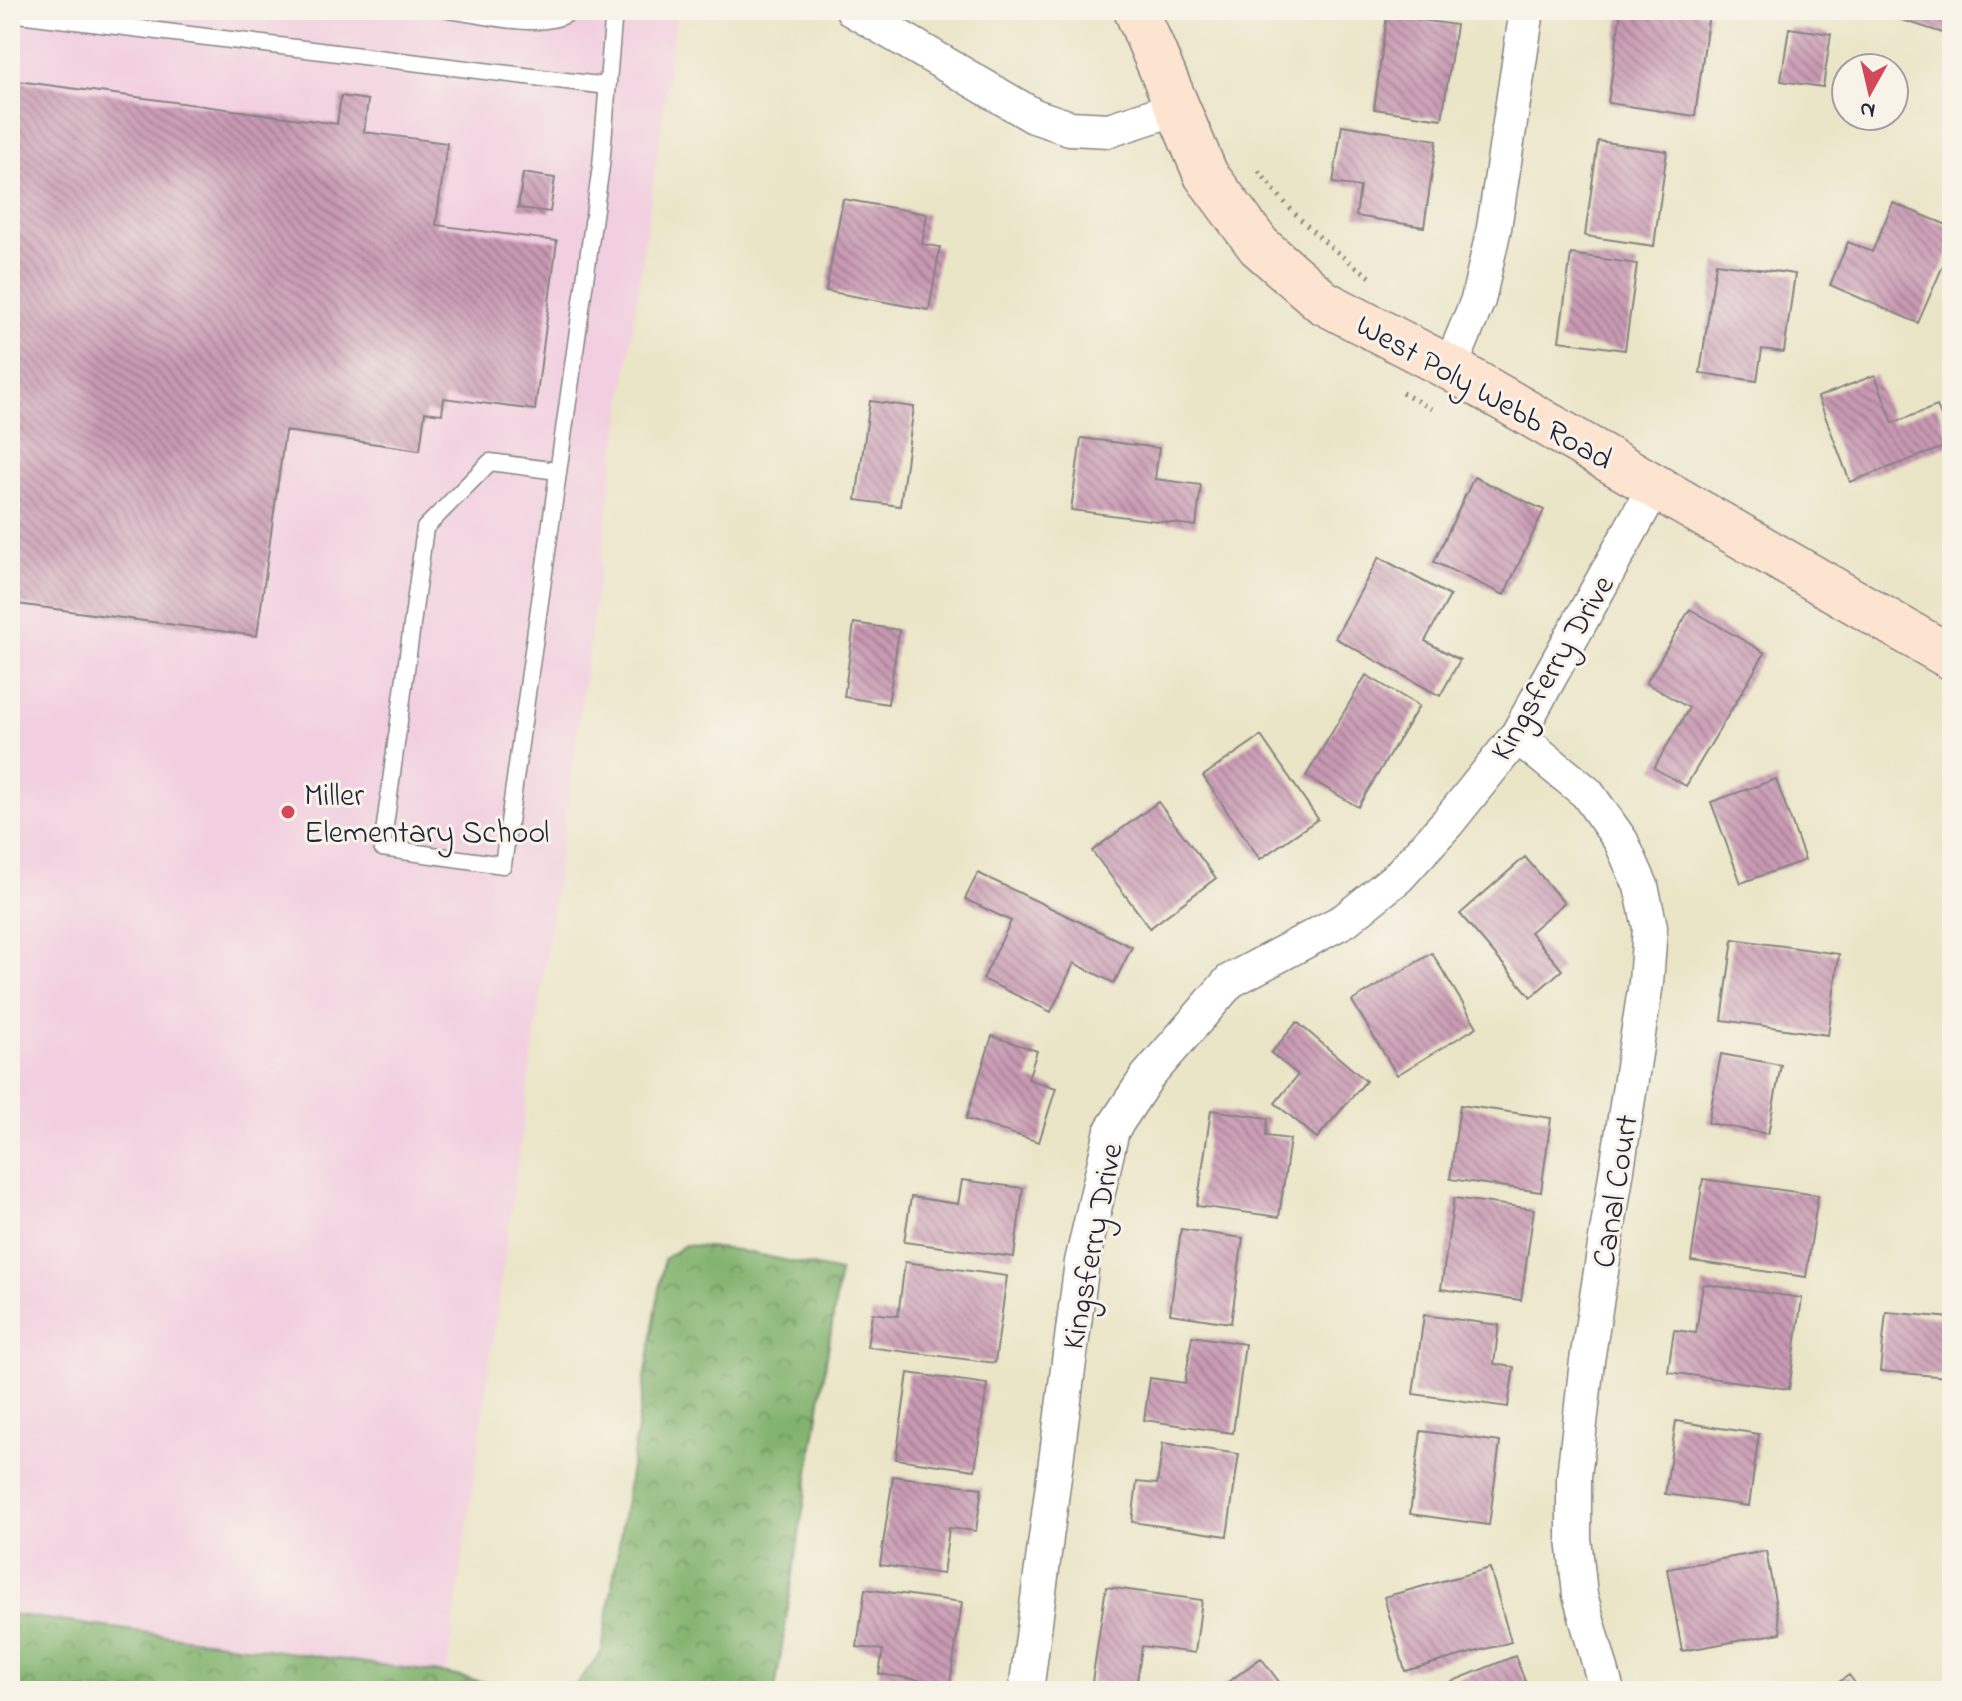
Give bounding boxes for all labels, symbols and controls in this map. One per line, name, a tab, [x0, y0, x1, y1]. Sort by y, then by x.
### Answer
north arrow	[1830, 52, 1910, 132]
text: N	[1858, 92, 1877, 126]
street label: West Poly Webb Road	[1346, 304, 1620, 484]
street label: Kingsferry Drive	[1480, 566, 1628, 771]
place label: Miller Elementary School	[304, 774, 549, 858]
marker: Miller Elementary School	[279, 803, 297, 821]
street label: Canal Court	[1582, 1111, 1653, 1271]
street label: Kingsferry Drive	[1051, 1139, 1138, 1354]

